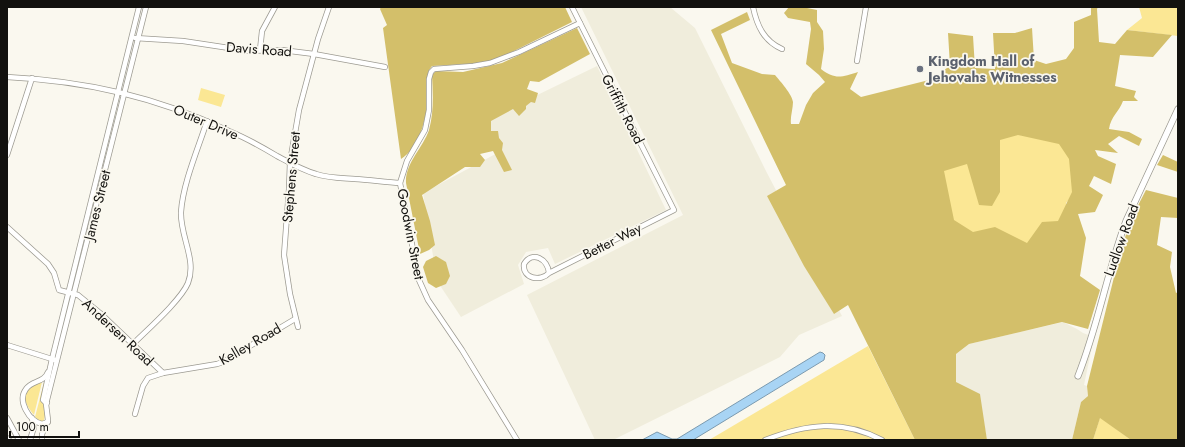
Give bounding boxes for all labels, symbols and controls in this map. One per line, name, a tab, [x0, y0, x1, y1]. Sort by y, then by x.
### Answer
street label: Davis Road	[225, 37, 293, 61]
place label: Kingdom Hall of Jehovahs Witnesses	[925, 51, 1057, 87]
marker: Kingdom Hall of Jehovahs Witnesses	[915, 64, 925, 74]
street label: Griffith Road	[597, 71, 649, 147]
street label: Outer Drive	[170, 99, 242, 145]
street label: Stephens Street	[277, 130, 305, 223]
street label: James Street	[78, 167, 116, 244]
street label: Goodwin Street	[392, 187, 430, 282]
street label: Ludlow Road	[1099, 201, 1143, 279]
street label: Better Way	[579, 217, 645, 264]
street label: Andersen Road	[78, 294, 158, 370]
street label: Kelley Road	[215, 318, 285, 370]
scale bar	[10, 413, 79, 439]
text: 100 m	[16, 418, 49, 436]

